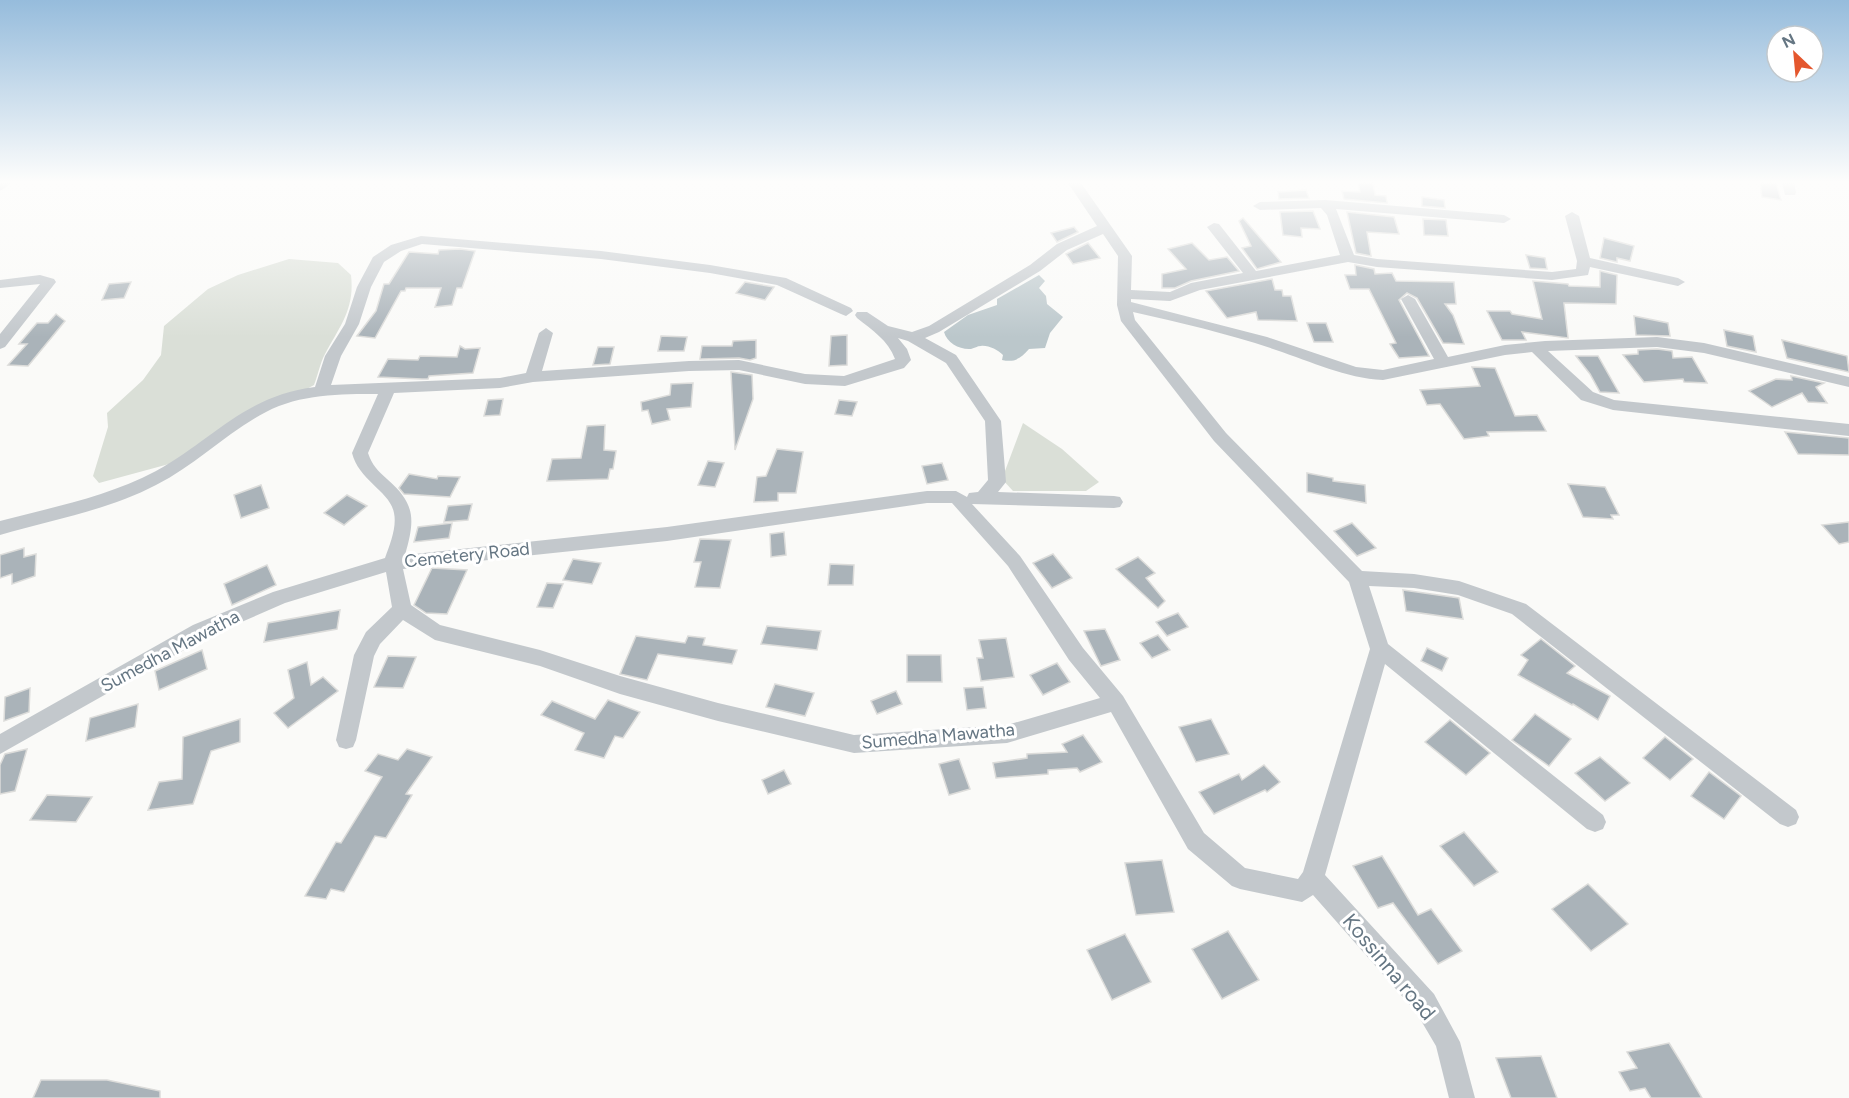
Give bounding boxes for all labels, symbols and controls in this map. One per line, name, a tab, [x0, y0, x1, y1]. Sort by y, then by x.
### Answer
north arrow	[1765, 24, 1825, 84]
text: N	[1779, 30, 1798, 52]
street label: Cemetery Road	[403, 537, 531, 573]
street label: Sumedha Mawatha	[97, 605, 243, 697]
street label: Sumedha Mawatha	[860, 718, 1016, 754]
street label: Kossinna road	[1338, 909, 1441, 1025]

